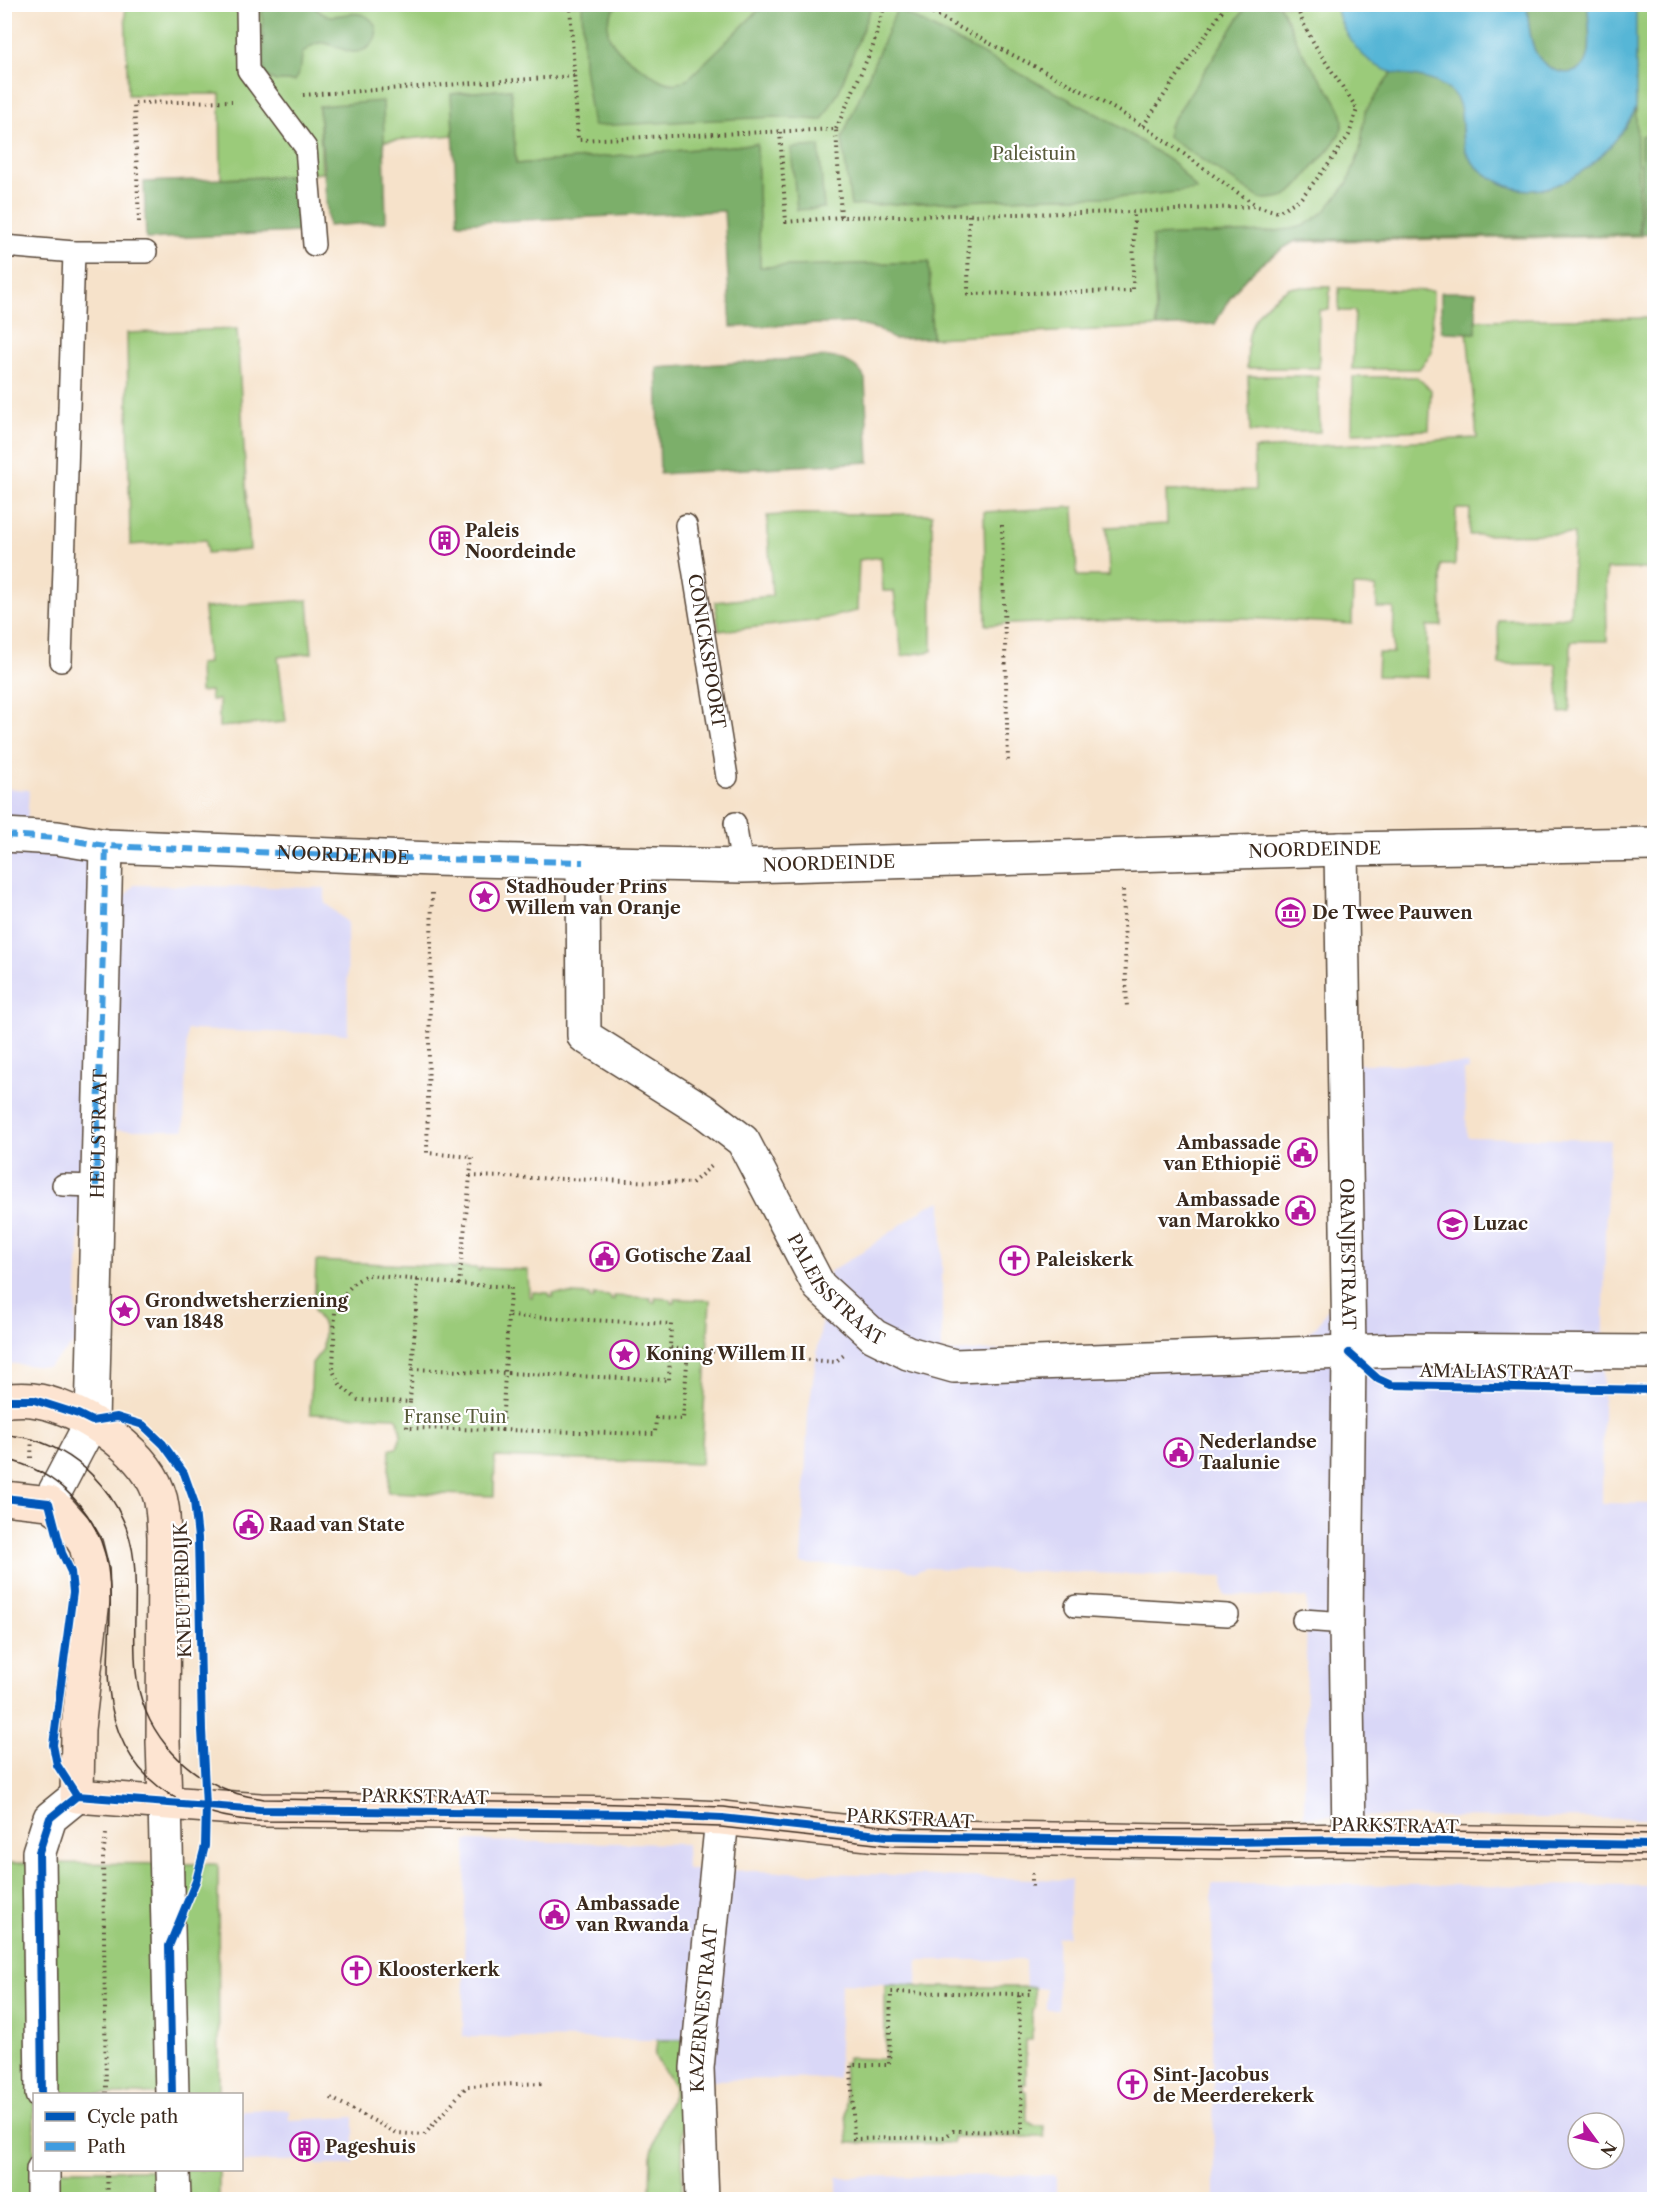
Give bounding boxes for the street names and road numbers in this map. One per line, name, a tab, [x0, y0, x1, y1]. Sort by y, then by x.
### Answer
street label: CONICKSPOORT	[683, 572, 730, 731]
street label: NOORDEINDE	[1248, 837, 1381, 863]
street label: NOORDEINDE	[276, 842, 410, 869]
street label: NOORDEINDE	[762, 851, 896, 876]
street label: HEULSTRAAT	[86, 1068, 112, 1199]
street label: ORANJESTRAAT	[1335, 1178, 1360, 1330]
street label: PALEISSTRAAT	[783, 1230, 889, 1351]
street label: AMALIASTRAAT	[1418, 1360, 1573, 1384]
street label: KNEUTERDIJK	[170, 1521, 196, 1658]
street label: PARKSTRAAT	[361, 1785, 490, 1809]
street label: PARKSTRAAT	[846, 1805, 975, 1833]
street label: PARKSTRAAT	[1331, 1814, 1460, 1838]
street label: KAZERNESTRAAT	[686, 1923, 722, 2093]

